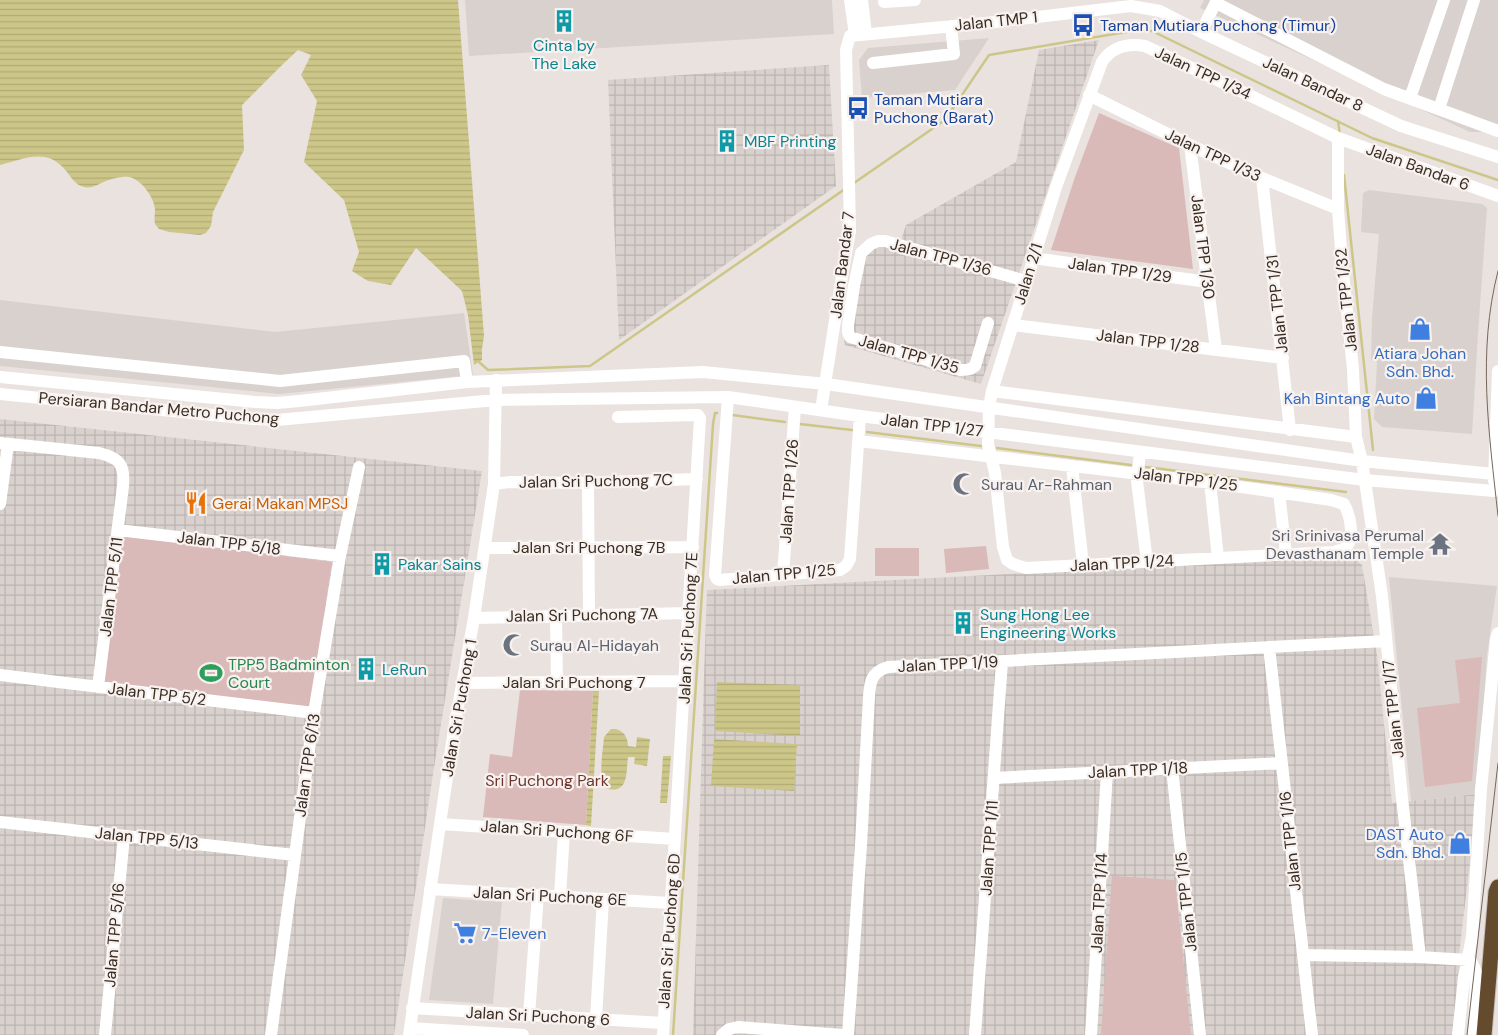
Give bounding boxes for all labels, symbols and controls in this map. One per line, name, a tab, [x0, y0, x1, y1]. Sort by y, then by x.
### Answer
street label: Jalan TMP 1	[953, 6, 1039, 36]
building icon: Cinta by The Lake	[551, 8, 577, 34]
bus stop icon: Taman Mutiara Puchong (Timur)	[1070, 12, 1096, 38]
place label: Taman Mutiara Puchong (Timur)	[1100, 15, 1336, 36]
place label: Cinta by The Lake	[531, 35, 597, 74]
street label: Jalan TPP 1/34	[1151, 41, 1255, 105]
street label: Jalan Bandar 8	[1259, 52, 1367, 116]
place label: Taman Mutiara Puchong (Barat)	[874, 89, 994, 128]
bus stop icon: Taman Mutiara Puchong (Barat)	[845, 95, 871, 121]
street label: Jalan TPP 1/33	[1162, 124, 1264, 186]
building icon: MBF Printing	[714, 128, 740, 154]
place label: MBF Printing	[744, 131, 836, 152]
street label: Jalan Bandar 6	[1363, 139, 1473, 195]
street label: Jalan TPP 1/30	[1186, 193, 1220, 301]
street label: Jalan Bandar 7	[825, 210, 859, 320]
street label: Jalan TPP 1/36	[888, 233, 994, 281]
street label: Jalan 2/1	[1009, 241, 1047, 307]
street label: Jalan TPP 1/32	[1330, 247, 1362, 353]
street label: Jalan TPP 1/29	[1067, 252, 1173, 288]
street label: Jalan TPP 1/31	[1261, 254, 1293, 354]
shop icon: Atiara Johan Sdn. Bhd.	[1407, 316, 1433, 342]
street label: Jalan TPP 1/28	[1095, 324, 1201, 358]
street label: Jalan TPP 1/35	[856, 330, 962, 378]
place label: Atiara Johan Sdn. Bhd.	[1374, 343, 1466, 382]
shop icon: Kah Bintang Auto	[1413, 385, 1439, 411]
street label: Persiaran Bandar Metro Puchong	[38, 387, 280, 429]
place label: Kah Bintang Auto	[1284, 388, 1410, 409]
street label: Jalan TPP 1/27	[880, 408, 984, 442]
street label: Jalan TPP 1/26	[775, 438, 803, 544]
street label: Jalan TPP 1/25	[1133, 462, 1239, 496]
street label: Jalan Sri Puchong 7C	[519, 469, 673, 493]
mosque icon: Surau Ar-Rahman	[951, 471, 977, 497]
place label: Surau Ar-Rahman	[981, 474, 1112, 495]
restaurant icon: Gerai Makan MPSJ	[183, 490, 209, 516]
place label: Gerai Makan MPSJ	[212, 493, 348, 514]
place label: Sri Srinivasa Perumal Devasthanam Temple	[1266, 525, 1424, 564]
street label: Jalan TPP 5/18	[176, 526, 282, 560]
temple icon: Sri Srinivasa Perumal Devasthanam Temple	[1427, 531, 1453, 557]
street label: Jalan TPP 5/11	[94, 536, 128, 638]
street label: Jalan Sri Puchong 7B	[513, 537, 665, 558]
street label: Jalan TPP 1/24	[1069, 550, 1175, 576]
building icon: Pakar Sains	[369, 551, 395, 577]
street label: Jalan Sri Puchong 7E	[674, 552, 702, 704]
place label: Pakar Sains	[398, 554, 482, 575]
street label: Jalan TPP 1/25	[731, 559, 837, 589]
street label: Jalan Sri Puchong 7A	[506, 603, 659, 627]
place label: Sung Hong Lee Engineering Works	[980, 604, 1116, 643]
building icon: Sung Hong Lee Engineering Works	[950, 610, 976, 636]
mosque icon: Surau Al-Hidayah	[501, 632, 527, 658]
place label: Surau Al-Hidayah	[530, 635, 659, 656]
street label: Jalan Sri Puchong 1	[437, 638, 481, 778]
street label: Jalan TPP 1/19	[897, 651, 999, 677]
place label: TPP5 Badminton Court	[228, 654, 350, 693]
building icon: LeRun	[353, 656, 379, 682]
place label: LeRun	[382, 659, 427, 680]
street label: Jalan TPP 1/17	[1377, 659, 1409, 759]
sports icon: TPP5 Badminton Court	[198, 660, 224, 686]
street label: Jalan Sri Puchong 7	[503, 672, 645, 693]
street label: Jalan TPP 5/2	[107, 678, 207, 710]
street label: Jalan TPP 6/13	[289, 712, 325, 818]
street label: Jalan TPP 1/18	[1087, 757, 1189, 783]
park label: Sri Puchong Park	[485, 770, 609, 791]
street label: Jalan TPP 1/16	[1274, 790, 1306, 892]
street label: Jalan TPP 1/11	[975, 800, 1003, 896]
street label: Jalan Sri Puchong 6F	[480, 815, 634, 847]
street label: Jalan TPP 5/13	[94, 822, 200, 854]
place label: DAST Auto Sdn. Bhd.	[1366, 824, 1444, 863]
shop icon: DAST Auto Sdn. Bhd.	[1447, 830, 1473, 856]
street label: Jalan TPP 1/15	[1170, 851, 1202, 953]
street label: Jalan TPP 1/14	[1086, 852, 1112, 954]
street label: Jalan Sri Puchong 6D	[653, 853, 685, 1009]
street label: Jalan Sri Puchong 6E	[473, 881, 627, 911]
street label: Jalan TPP 5/16	[99, 882, 129, 988]
supermarket icon: 7-Eleven	[452, 920, 478, 946]
place label: 7-Eleven	[482, 923, 546, 944]
street label: Jalan Sri Puchong 6	[465, 1002, 611, 1030]

